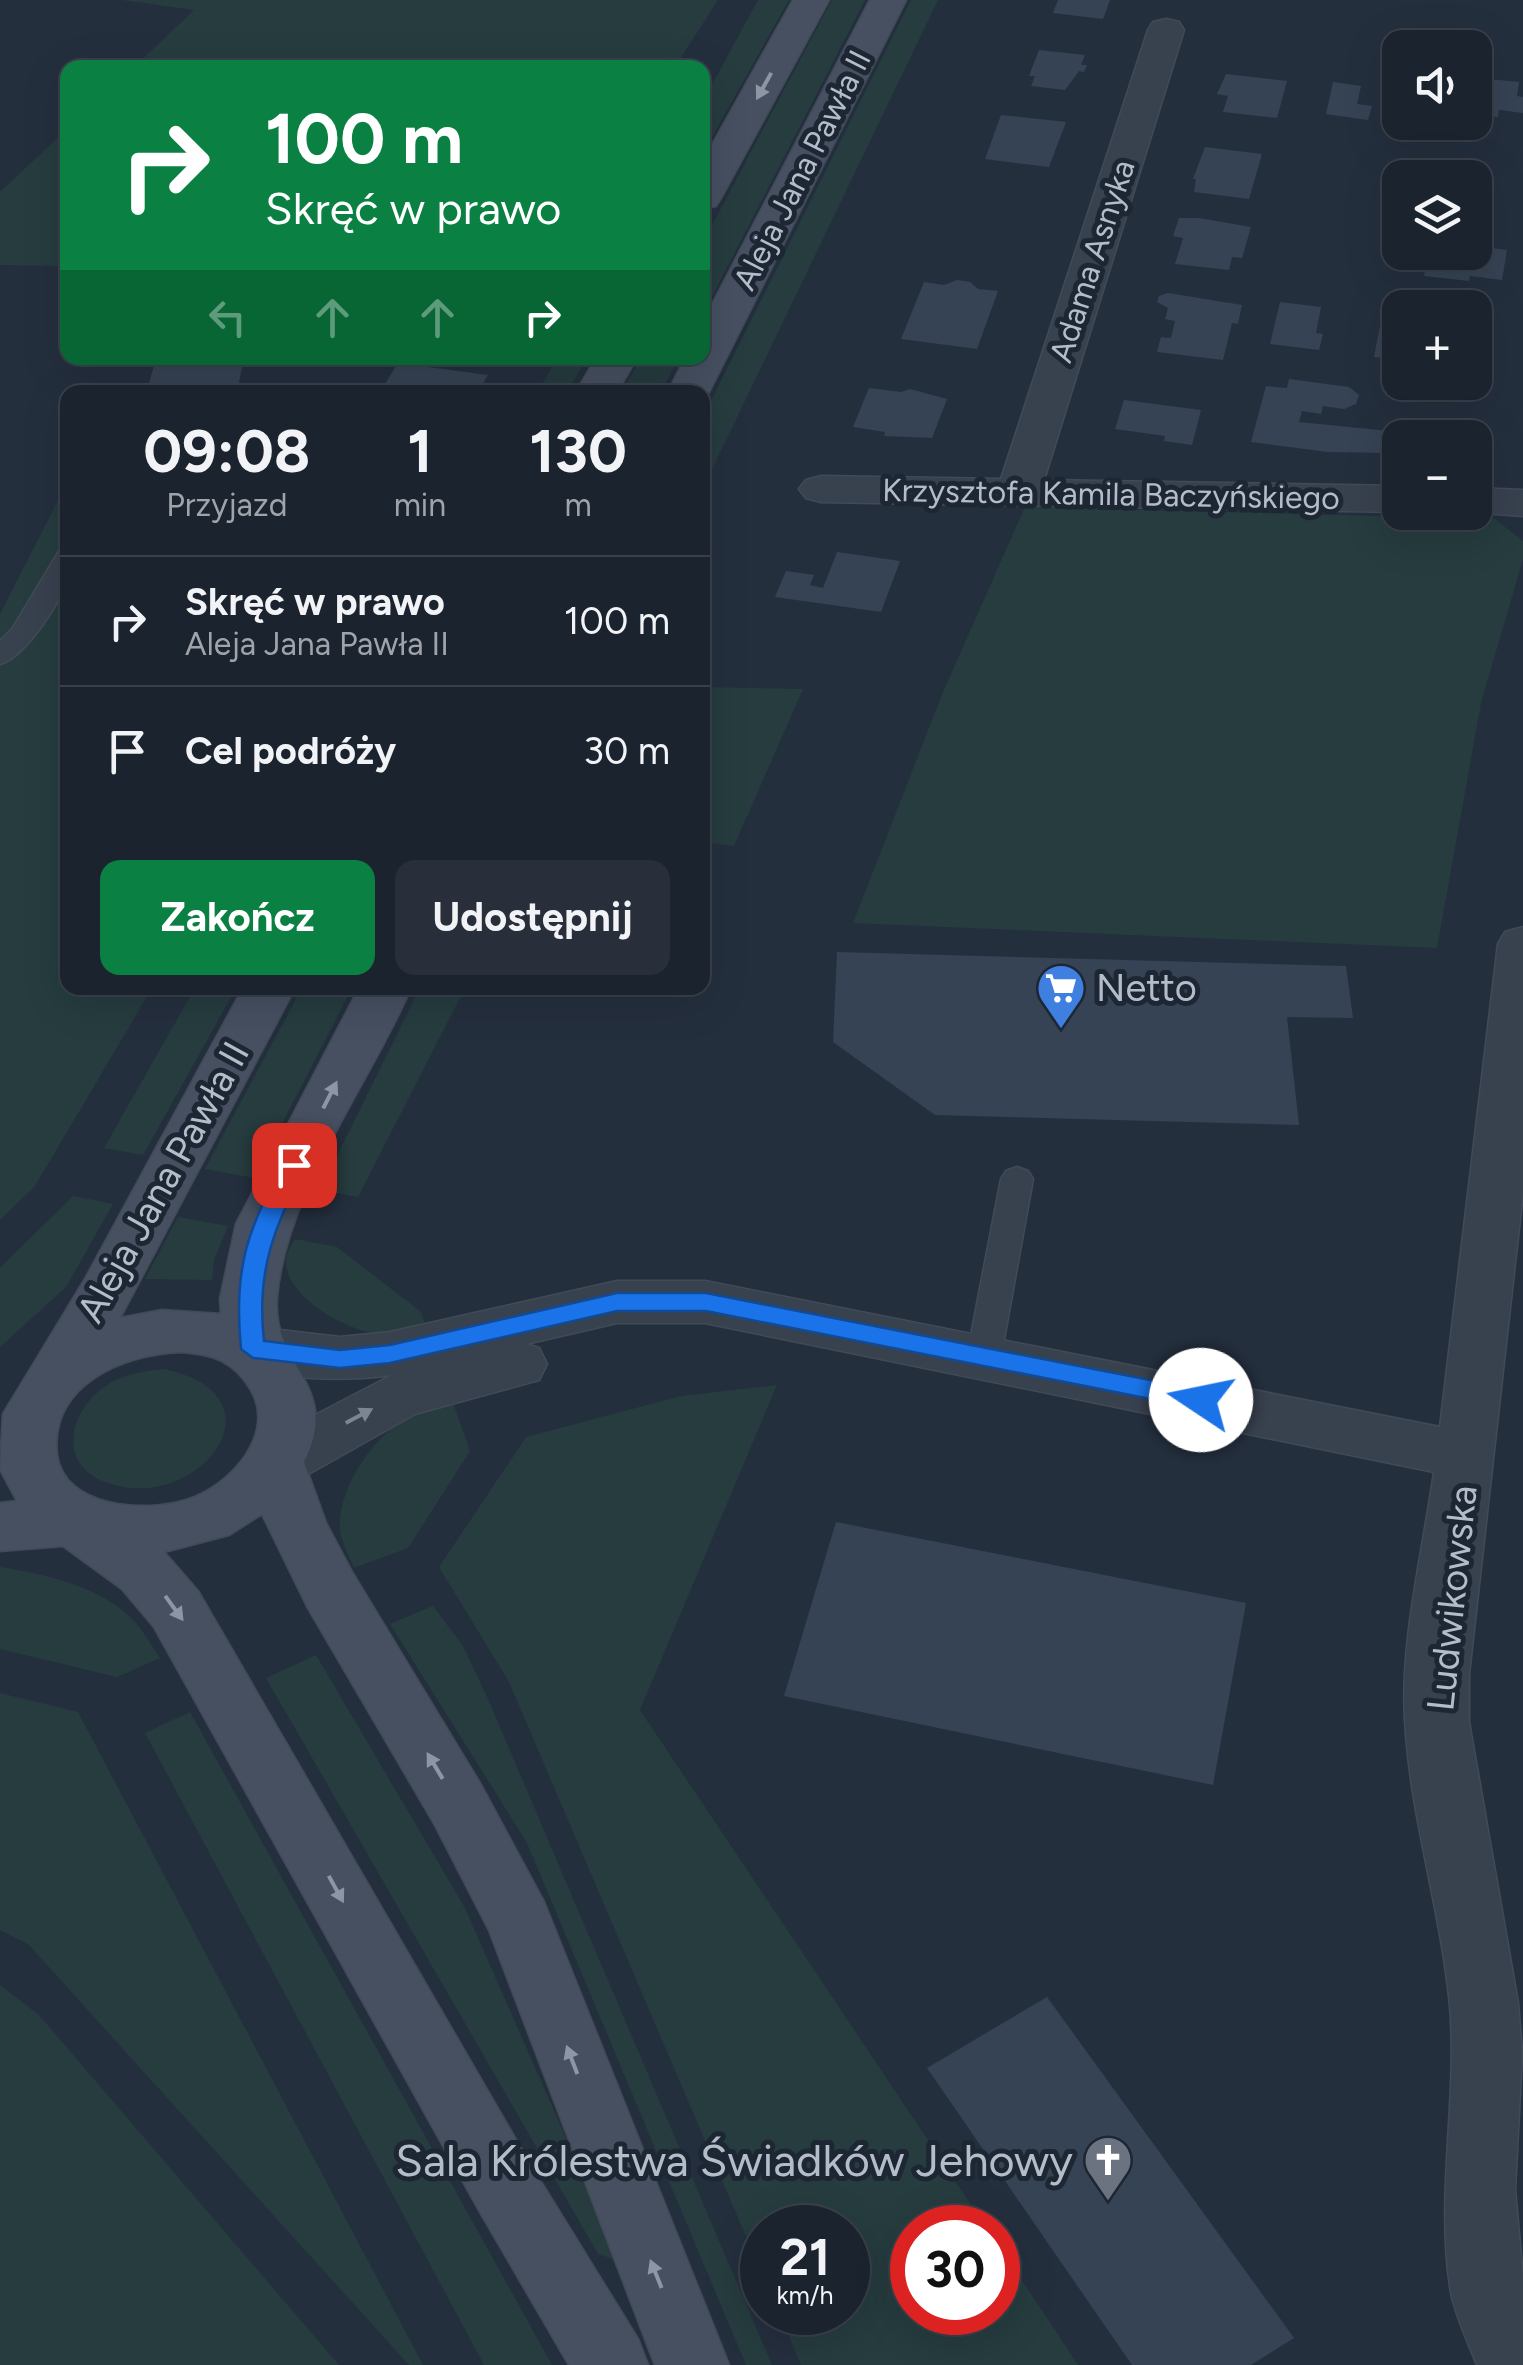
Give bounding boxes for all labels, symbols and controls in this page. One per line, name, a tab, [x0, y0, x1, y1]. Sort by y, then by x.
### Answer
map controls	[1382, 30, 1492, 530]
button: sound	[1382, 30, 1492, 140]
street label: Aleja Jana Pawła II	[725, 44, 879, 296]
one-way arrow	[756, 71, 773, 100]
text: 100 m	[265, 96, 463, 181]
icon: right	[100, 100, 230, 230]
street label: Adama Asnyka	[1041, 155, 1143, 367]
button: layers	[1382, 160, 1492, 270]
text: Skręć w prawo	[265, 181, 561, 235]
icon: left	[200, 290, 255, 345]
icon: ahead	[305, 290, 360, 345]
icon: ahead	[410, 290, 465, 345]
icon: right	[515, 290, 570, 345]
button: +	[1382, 290, 1492, 400]
text: 09:08	[143, 415, 310, 487]
text: 1	[407, 415, 433, 487]
text: 130	[529, 415, 627, 487]
button: −	[1382, 420, 1492, 530]
street label: Krzysztofa Kamila Baczyńskiego	[882, 471, 1340, 517]
text: Przyjazd	[166, 486, 287, 524]
text: min	[394, 486, 446, 524]
text: m	[564, 486, 592, 524]
text: Skręć w prawo	[185, 579, 445, 625]
icon: right	[100, 594, 155, 649]
text: 100 m	[564, 598, 670, 644]
text: Aleja Jana Pawła II	[185, 625, 449, 663]
icon: arrive	[100, 724, 155, 779]
text: Cel podróży	[185, 728, 396, 774]
text: 30 m	[583, 728, 670, 774]
button: Zakończ	[100, 860, 375, 975]
button: Udostępnij	[395, 860, 670, 975]
supermarket icon: Netto	[1035, 962, 1087, 1030]
place label: Netto	[1096, 965, 1197, 1011]
street label: Aleja Jana Pawła II	[67, 1034, 259, 1330]
one-way arrow	[321, 1080, 338, 1109]
pin	[252, 1123, 337, 1208]
icon: arrive	[267, 1138, 322, 1193]
position arrow	[1149, 1348, 1253, 1452]
one-way arrow	[345, 1408, 374, 1425]
street label: Ludwikowska	[1417, 1483, 1487, 1713]
one-way arrow	[163, 1595, 183, 1621]
one-way arrow	[427, 1752, 444, 1780]
one-way arrow	[327, 1875, 345, 1903]
one-way arrow	[564, 2045, 579, 2075]
place label: Sala Królestwa Świadków Jehowy	[395, 2133, 1073, 2187]
church icon: Sala Królestwa Świadków Jehowy	[1082, 2134, 1134, 2202]
speed limit sign: 30	[890, 2205, 1020, 2335]
text: 21	[780, 2227, 830, 2288]
one-way arrow	[647, 2259, 663, 2289]
text: km/h	[776, 2280, 834, 2310]

